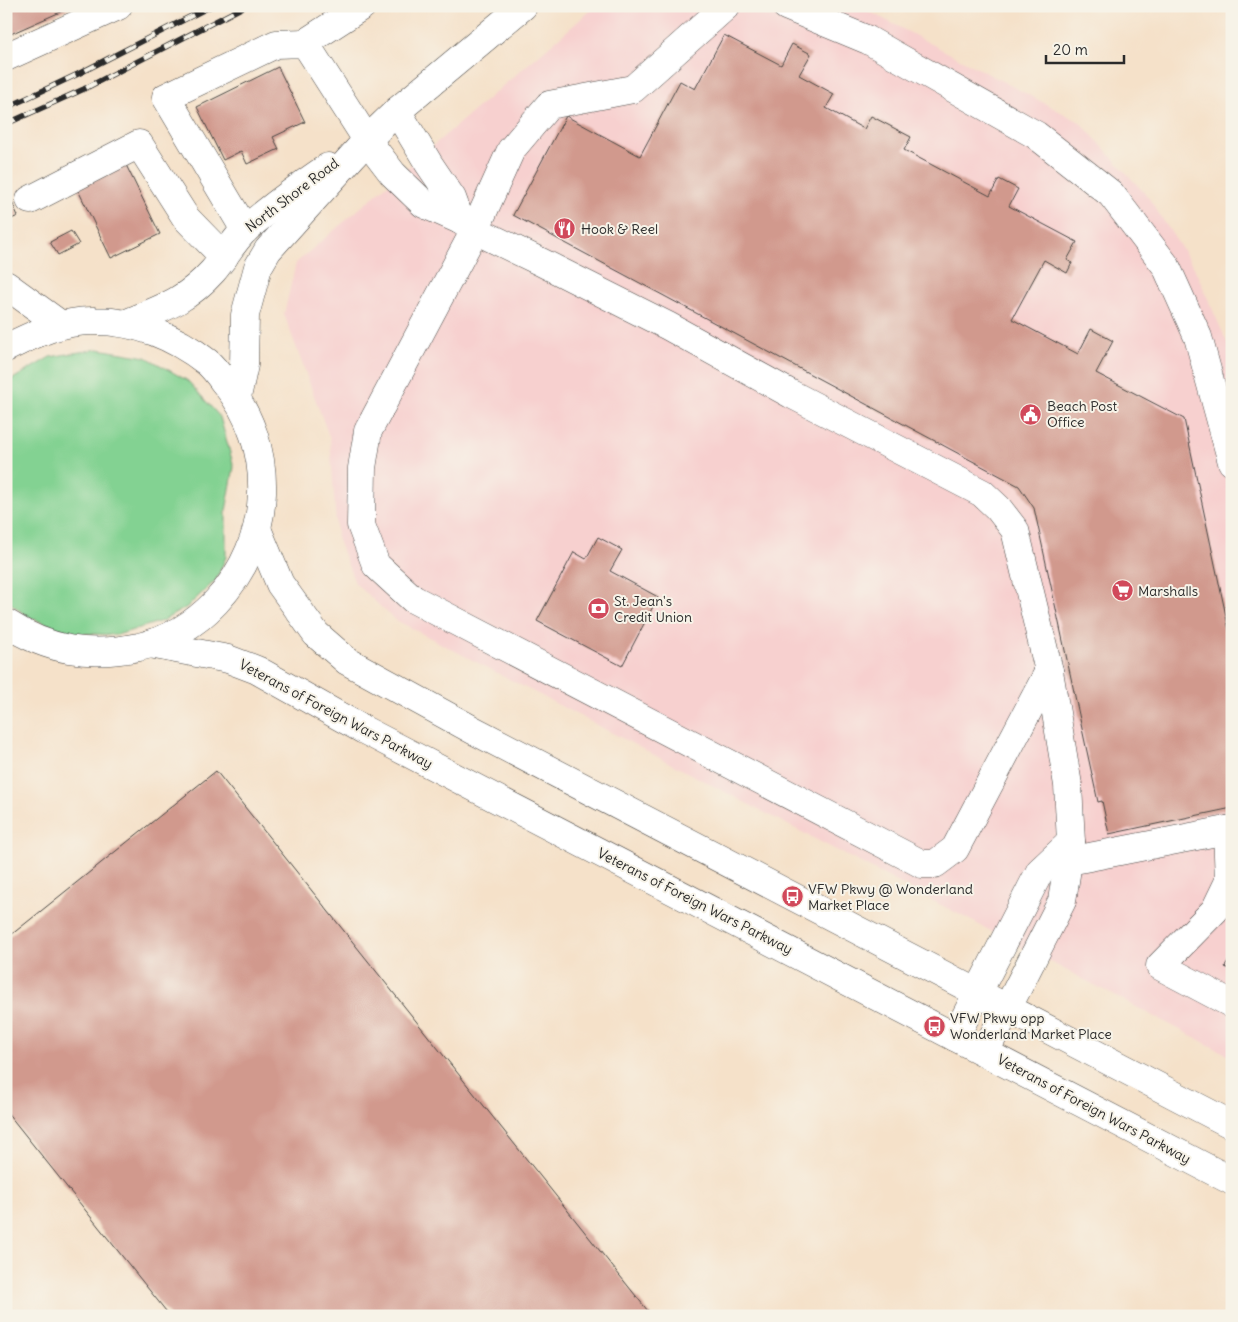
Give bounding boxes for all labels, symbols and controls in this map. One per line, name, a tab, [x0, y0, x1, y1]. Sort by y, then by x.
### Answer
scale bar	[1046, 32, 1123, 64]
text: 20 m	[1053, 40, 1088, 59]
street label: North Shore Road	[242, 154, 342, 236]
restaurant icon: Hook & Reel	[553, 217, 577, 241]
place label: Hook & Reel	[581, 220, 658, 238]
place label: Beach Post Office	[1047, 397, 1118, 431]
public building icon: Beach Post Office	[1019, 402, 1043, 426]
supermarket icon: Marshalls	[1110, 579, 1134, 603]
place label: Marshalls	[1138, 582, 1198, 600]
place label: St. Jean's Credit Union	[614, 592, 692, 626]
bank icon: St. Jean's Credit Union	[586, 597, 610, 621]
street label: Veterans of Foreign Wars Parkway	[236, 655, 436, 773]
street label: Veterans of Foreign Wars Parkway	[594, 844, 796, 958]
place label: VFW Pkwy @ Wonderland Market Place	[808, 880, 973, 914]
bus stop icon: VFW Pkwy @ Wonderland Market Place	[780, 885, 804, 909]
place label: VFW Pkwy opp Wonderland Market Place	[950, 1009, 1112, 1043]
bus stop icon: VFW Pkwy opp Wonderland Market Place	[922, 1014, 946, 1038]
street label: Veterans of Foreign Wars Parkway	[994, 1050, 1194, 1168]

